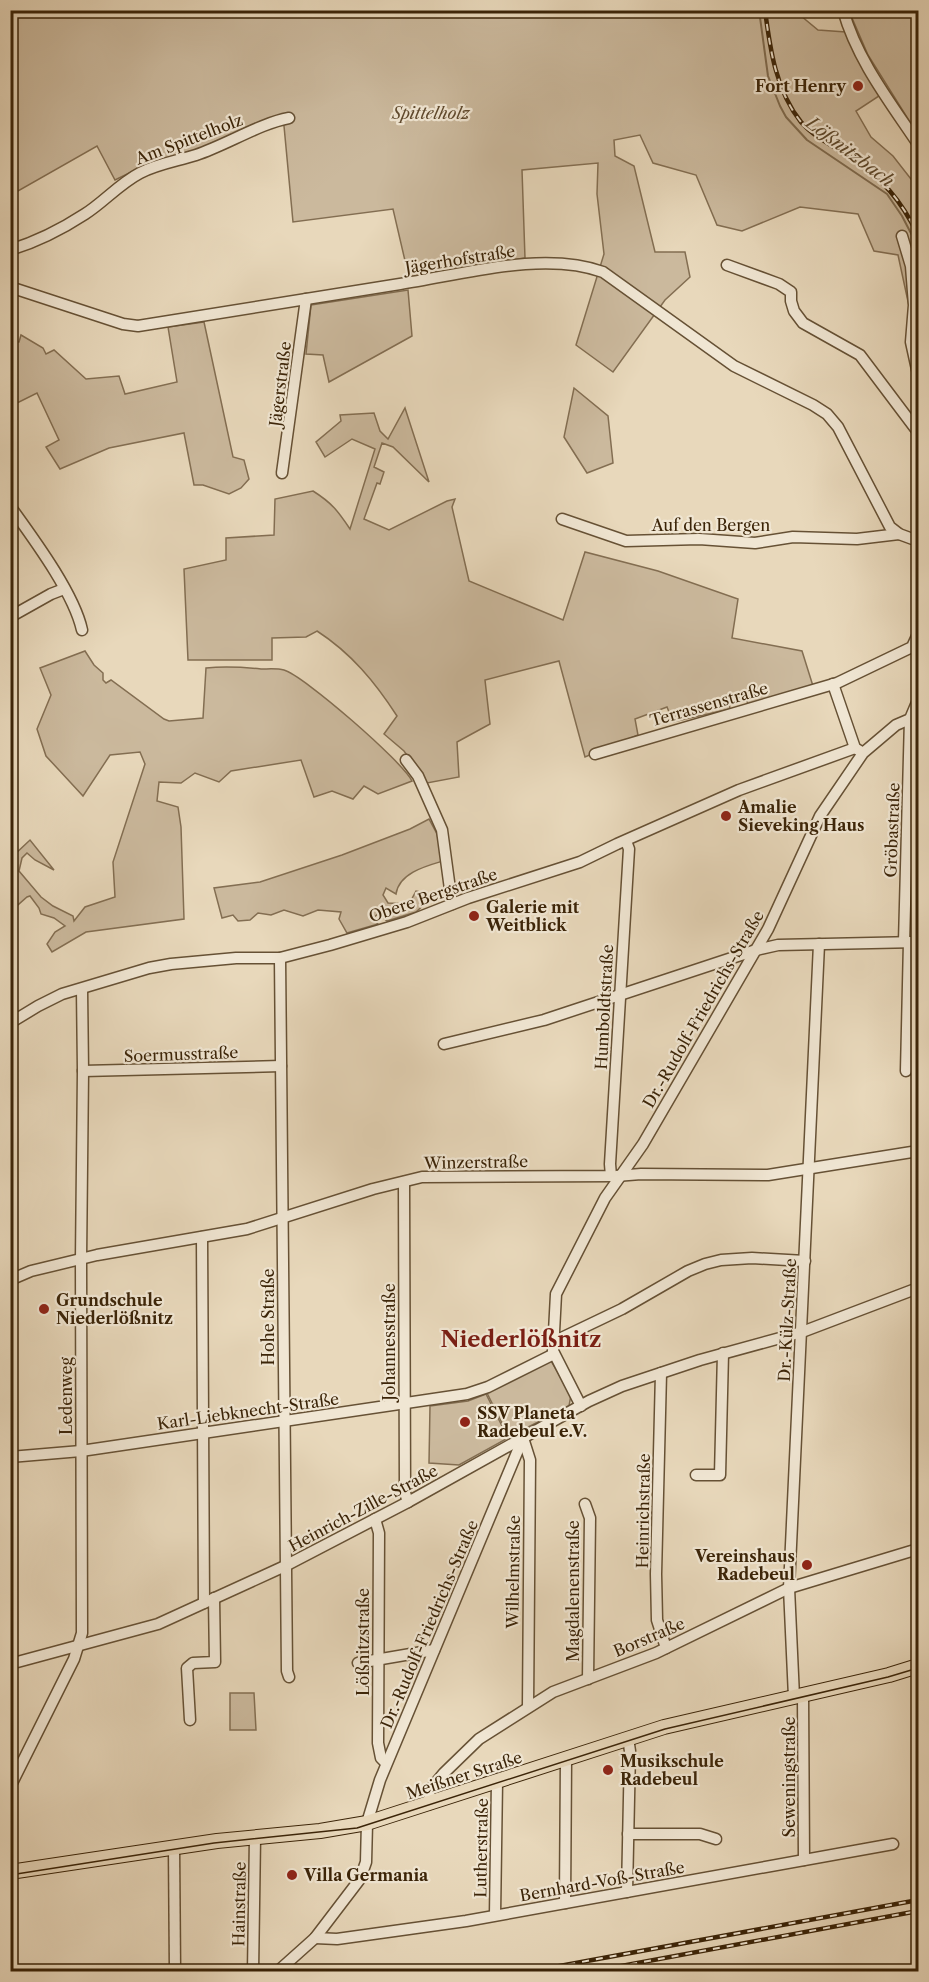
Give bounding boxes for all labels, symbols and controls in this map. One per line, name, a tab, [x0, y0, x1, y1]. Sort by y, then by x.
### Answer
place label: Fort Henry	[755, 76, 847, 96]
marker: Fort Henry	[851, 79, 865, 93]
park label: Spittelholz	[391, 103, 471, 123]
street label: Am Spittelholz	[132, 109, 245, 169]
water label: Lößnitzbach	[800, 111, 898, 192]
street label: Jägerhofstraße	[401, 240, 516, 278]
street label: Jägerstraße	[264, 340, 295, 431]
street label: Auf den Bergen	[651, 515, 770, 535]
street label: Terrassenstraße	[648, 678, 770, 730]
street label: Gröbastraße	[880, 782, 904, 878]
place label: Amalie Sieveking Haus	[737, 797, 864, 835]
marker: Amalie Sieveking Haus	[719, 809, 733, 823]
street label: Obere Bergstraße	[366, 864, 500, 926]
place label: Galerie mit Weitblick	[485, 897, 580, 935]
street label: Dr.-Rudolf-Friedrichs-Straße	[638, 907, 768, 1111]
marker: Galerie mit Weitblick	[467, 909, 481, 923]
street label: Humboldtstraße	[591, 944, 617, 1070]
street label: Soermusstraße	[123, 1042, 239, 1066]
street label: Winzerstraße	[423, 1151, 528, 1173]
street label: Dr.-Külz-Straße	[774, 1258, 800, 1382]
street label: Hohe Straße	[258, 1269, 278, 1365]
street label: Johannesstraße	[379, 1283, 399, 1404]
place label: Grundschule Niederlößnitz	[56, 1290, 173, 1328]
marker: Grundschule Niederlößnitz	[37, 1302, 51, 1316]
district label: Niederlößnitz	[441, 1326, 601, 1353]
street label: Ledenweg	[56, 1356, 76, 1435]
street label: Karl-Liebknecht-Straße	[156, 1388, 340, 1434]
place label: SSV Planeta Radebeul e.V.	[477, 1403, 587, 1441]
marker: SSV Planeta Radebeul e.V.	[458, 1415, 472, 1429]
street label: Heinrichstraße	[632, 1453, 654, 1569]
street label: Heinrich-Zille-Straße	[285, 1460, 441, 1556]
street label: Wilhelmstraße	[502, 1515, 524, 1630]
street label: Dr.-Rudolf-Friedrichs-Straße	[376, 1517, 482, 1731]
street label: Magdalenenstraße	[563, 1520, 583, 1662]
place label: Vereinshaus Radebeul	[694, 1546, 795, 1584]
marker: Vereinshaus Radebeul	[800, 1558, 814, 1572]
street label: Lößnitzstraße	[353, 1588, 373, 1696]
street label: Borstraße	[610, 1613, 688, 1661]
street label: Seweningstraße	[779, 1716, 799, 1838]
street label: Meißner Straße	[403, 1747, 525, 1803]
place label: Musikschule Radebeul	[620, 1751, 724, 1789]
marker: Musikschule Radebeul	[601, 1763, 615, 1777]
street label: Lutherstraße	[470, 1798, 492, 1898]
street label: Bernhard-Voß-Straße	[518, 1857, 686, 1905]
street label: Hainstraße	[228, 1861, 250, 1946]
place label: Villa Germania	[303, 1865, 429, 1885]
marker: Villa Germania	[285, 1868, 299, 1882]

